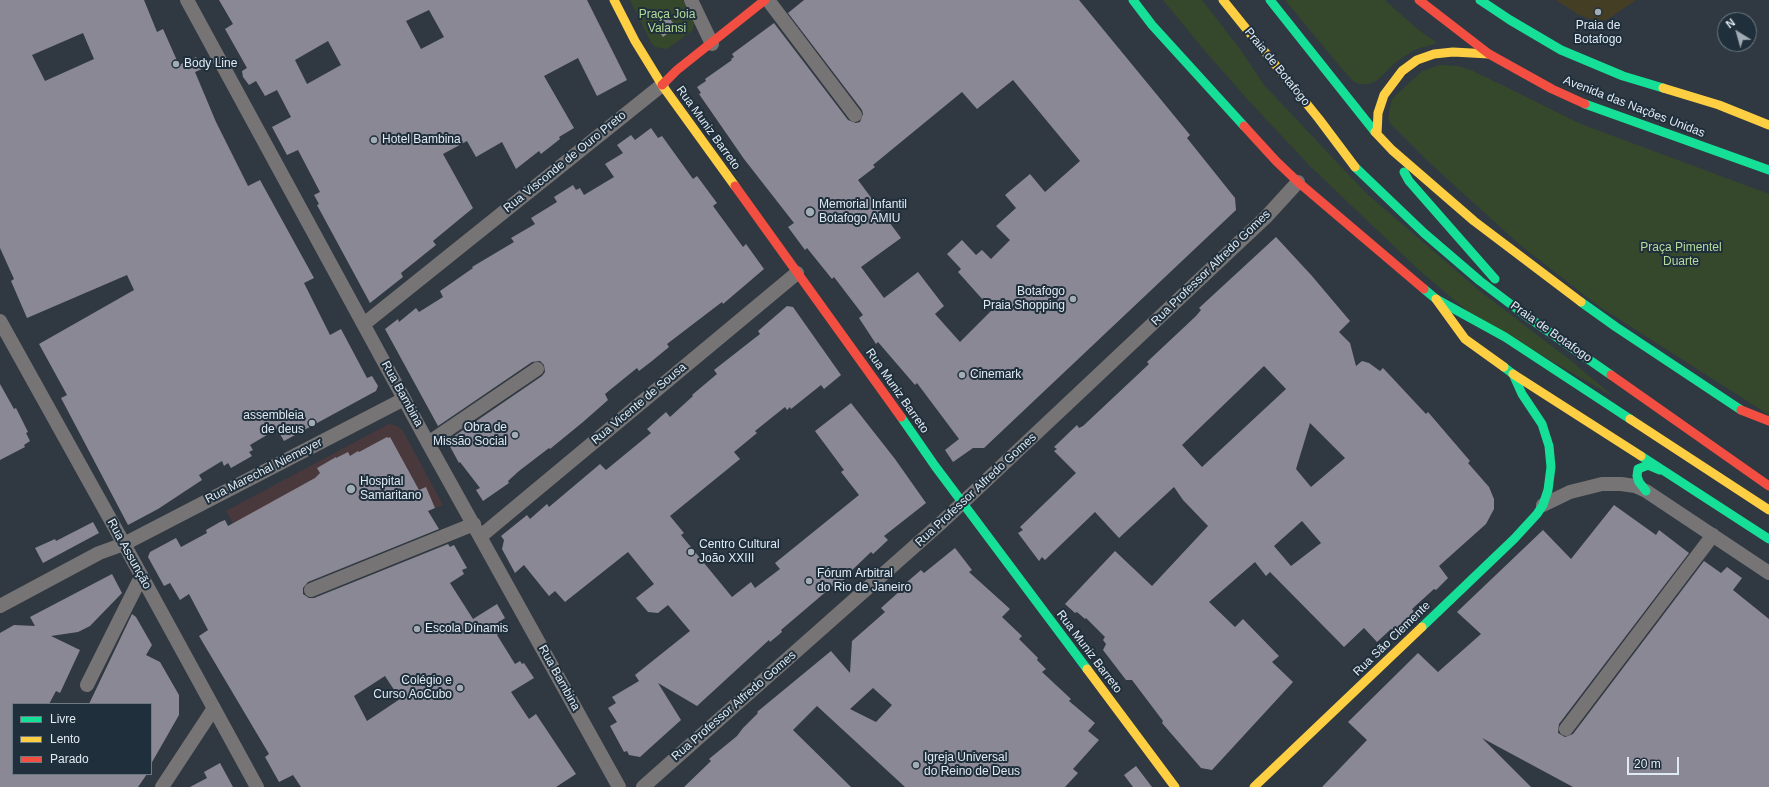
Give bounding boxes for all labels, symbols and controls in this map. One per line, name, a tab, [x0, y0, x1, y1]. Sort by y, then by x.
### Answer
marker: Praia de Botafogo	[1593, 7, 1603, 17]
park label: Praça Joia Valansi	[639, 8, 695, 36]
north arrow	[1717, 12, 1757, 52]
text: N	[1724, 16, 1737, 30]
place label: Praia de Botafogo	[1574, 19, 1622, 47]
street label: Praia de Botafogo	[1241, 25, 1313, 109]
place label: Body Line	[184, 57, 237, 71]
marker: Body Line	[171, 59, 181, 69]
street label: Avenida das Nações Unidas	[1561, 73, 1707, 141]
street label: Rua Muniz Barreto	[673, 83, 743, 173]
street label: Rua Visconde de Ouro Preto	[501, 108, 629, 216]
place label: Hotel Bambina	[382, 133, 461, 147]
marker: Hotel Bambina	[369, 135, 379, 145]
place label: Memorial Infantil Botafogo AMIU	[819, 198, 907, 226]
marker: Memorial Infantil Botafogo AMIU	[804, 206, 816, 218]
street label: Rua Professor Alfredo Gomes	[1148, 207, 1274, 329]
park label: Praça Pimentel Duarte	[1640, 241, 1722, 269]
place label: Botafogo Praia Shopping	[983, 285, 1065, 313]
marker: Botafogo Praia Shopping	[1068, 294, 1078, 304]
street label: Praia de Botafogo	[1508, 299, 1594, 365]
street label: Rua Muniz Barreto	[862, 346, 932, 436]
street label: Rua Bambina	[378, 359, 426, 429]
street label: Rua Vicente de Sousa	[589, 360, 689, 448]
place label: Cinemark	[970, 368, 1021, 382]
marker: Cinemark	[957, 370, 967, 380]
place label: assembleia de deus	[243, 409, 304, 437]
marker: assembleia de deus	[307, 418, 317, 428]
place label: Obra de Missão Social	[433, 421, 507, 449]
marker: Obra de Missão Social	[510, 430, 520, 440]
street label: Rua Professor Alfredo Gomes	[913, 430, 1039, 550]
street label: Rua Marechal Niemeyer	[203, 435, 325, 507]
place label: Hospital Samaritano	[360, 475, 421, 503]
marker: Hospital Samaritano	[345, 483, 357, 495]
street label: Rua Assunção	[104, 516, 154, 592]
place label: Centro Cultural João XXIII	[699, 538, 780, 566]
marker: Centro Cultural João XXIII	[686, 547, 696, 557]
place label: Fórum Arbitral do Rio de Janeiro	[817, 567, 911, 595]
marker: Fórum Arbitral do Rio de Janeiro	[804, 576, 814, 586]
street label: Rua São Clemente	[1351, 599, 1433, 679]
street label: Rua Muniz Barreto	[1053, 608, 1125, 696]
place label: Escola Dínamis	[425, 622, 508, 636]
marker: Escola Dínamis	[412, 624, 422, 634]
street label: Rua Bambina	[535, 643, 583, 713]
street label: Rua Professor Alfredo Gomes	[669, 648, 799, 764]
place label: Colégio e Curso AoCubo	[373, 674, 452, 702]
marker: Colégio e Curso AoCubo	[455, 683, 465, 693]
legend	[12, 703, 152, 775]
text: Livre	[50, 712, 76, 726]
text: Lento	[50, 732, 80, 746]
scale bar	[1629, 749, 1681, 775]
place label: Igreja Universal do Reino de Deus	[924, 751, 1020, 779]
text: Parado	[50, 752, 89, 766]
text: 20 m	[1634, 757, 1661, 771]
marker: Igreja Universal do Reino de Deus	[911, 760, 921, 770]

